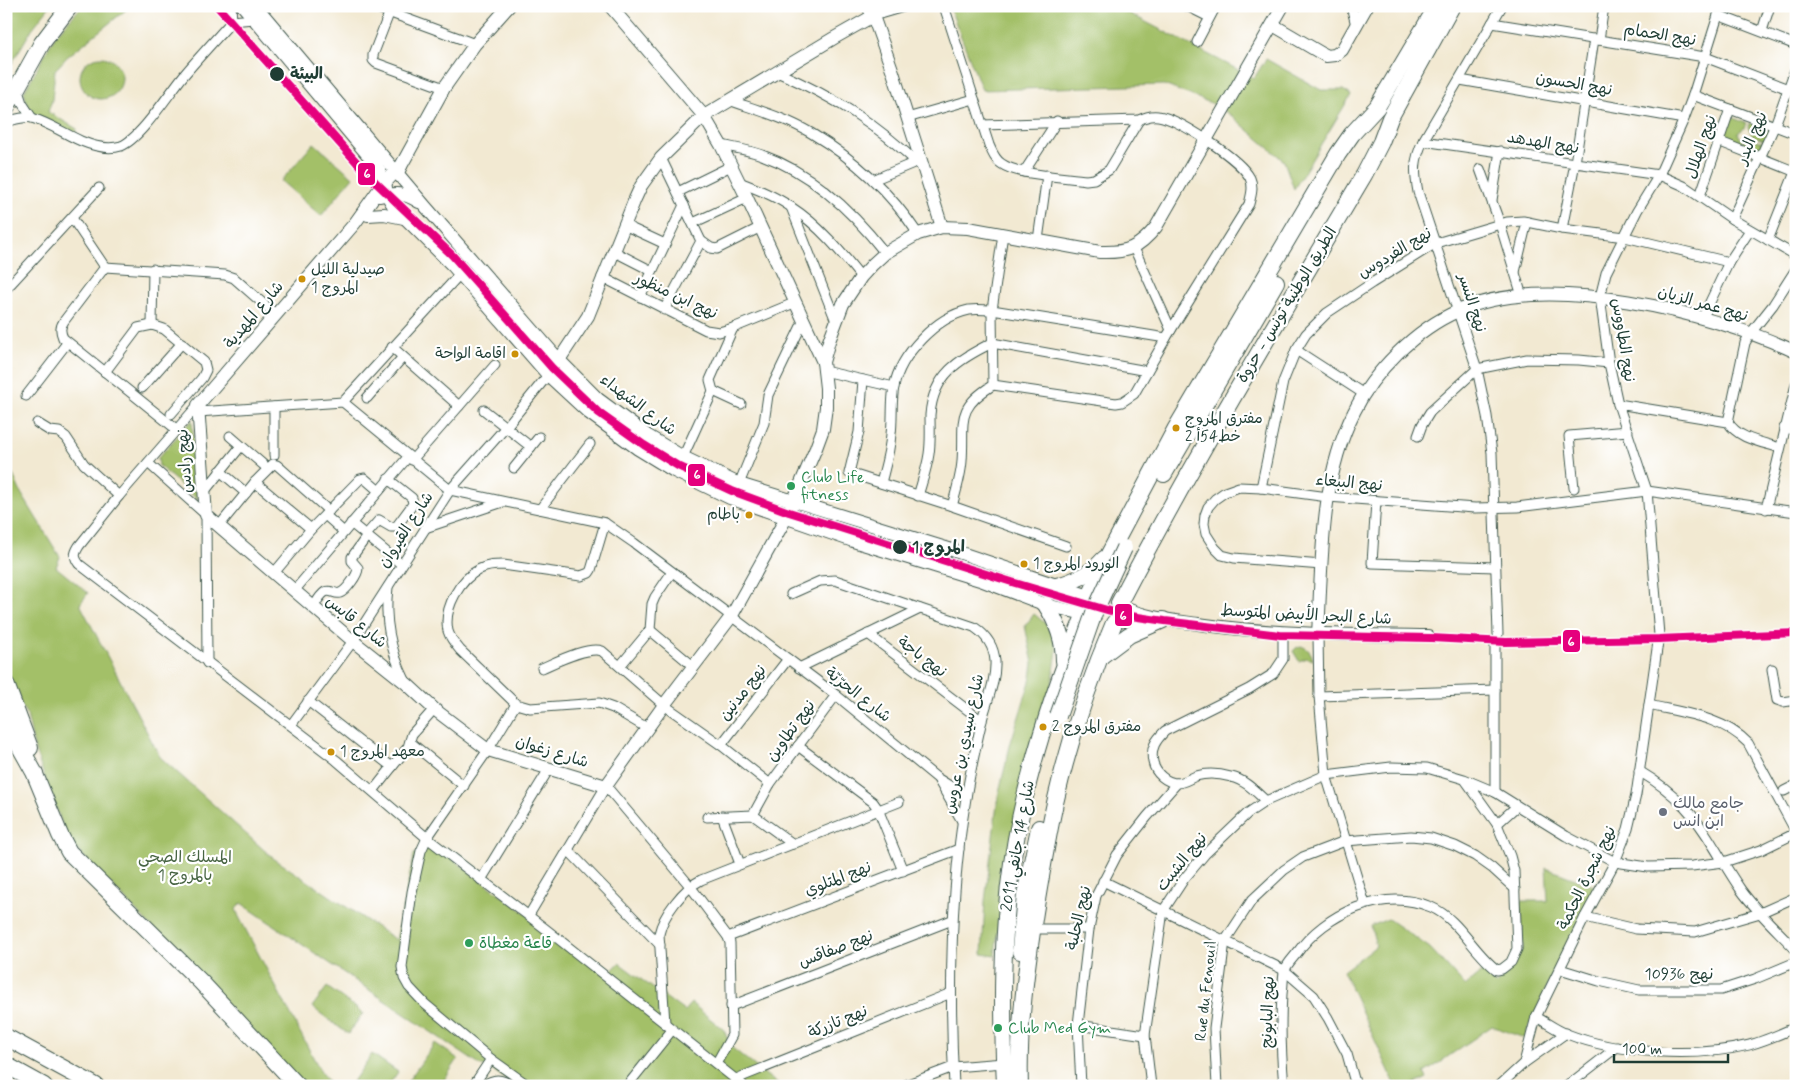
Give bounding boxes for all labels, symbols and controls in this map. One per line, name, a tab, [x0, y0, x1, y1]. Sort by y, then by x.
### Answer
street label: نهج الحمام	[1622, 19, 1698, 52]
place label: البيئة	[290, 64, 323, 85]
marker: البيئة	[268, 65, 286, 83]
street label: نهج الحسون	[1534, 67, 1614, 101]
street label: نهج البدر	[1731, 108, 1773, 170]
street label: نهج الهلال	[1680, 112, 1722, 182]
street label: نهج الهدهد	[1505, 127, 1581, 159]
line badge: 6	[357, 162, 376, 186]
text: 6	[363, 165, 371, 183]
street label: الطريق الوطنية تونس - حزوة	[1232, 223, 1342, 387]
street label: نهج الفردوس	[1354, 223, 1436, 283]
place label: صيدلية الليل المروج 1	[311, 260, 385, 298]
street label: نهج ابن منظور	[629, 267, 721, 324]
street label: نهج النسر	[1452, 269, 1491, 335]
marker: صيدلية الليل المروج 1	[297, 274, 307, 284]
street label: شارع المهدية	[220, 277, 288, 353]
street label: نهج عمر الزيان	[1655, 281, 1751, 327]
street label: نهج الطاووس	[1606, 297, 1640, 383]
place label: اقامة الواحة	[435, 344, 506, 364]
marker: اقامة الواحة	[510, 349, 520, 359]
street label: شارع الشهداء	[596, 369, 680, 441]
place label: مفترق المروج 2 خط54أ	[1185, 409, 1263, 447]
marker: مفترق المروج 2 خط54أ	[1171, 423, 1181, 433]
street label: نهج رادس	[172, 428, 198, 494]
line badge: 6	[687, 463, 706, 487]
text: 6	[693, 466, 701, 484]
place label: Club Life fitness	[801, 467, 865, 506]
street label: نهج الببغاء	[1314, 470, 1384, 496]
marker: Club Life fitness	[785, 480, 797, 492]
street label: شارع القيروان	[374, 488, 438, 572]
place label: باطام	[707, 505, 740, 525]
marker: باطام	[744, 510, 754, 520]
place label: المروج 1	[912, 537, 965, 558]
marker: المروج 1	[891, 538, 909, 556]
place label: الورود المروج 1	[1033, 554, 1119, 574]
marker: الورود المروج 1	[1019, 559, 1029, 569]
street label: شارع قابس	[321, 591, 391, 653]
street label: شارع البحر الأبيض المتوسط	[1220, 599, 1392, 630]
line badge: 6	[1114, 603, 1133, 627]
text: 6	[1119, 607, 1127, 625]
line badge: 6	[1562, 629, 1581, 653]
street label: نهج باجة	[893, 632, 951, 682]
text: 6	[1567, 633, 1575, 651]
street label: نهج مدنين	[715, 661, 771, 725]
street label: شارع الحرّيّة	[821, 663, 895, 727]
street label: شارع سيدي بن عروس	[939, 672, 989, 816]
street label: نهج تطاوين	[762, 696, 820, 766]
place label: مفترق المروج 2	[1052, 717, 1141, 737]
marker: مفترق المروج 2	[1038, 722, 1048, 732]
street label: شارع زغوان	[513, 731, 591, 773]
place label: معهد المروج 1	[340, 742, 425, 762]
marker: معهد المروج 1	[326, 747, 336, 757]
street label: شارع 14 جانفي 2011	[996, 779, 1043, 914]
place label: جامع مالك ابن انس	[1673, 793, 1744, 832]
marker: جامع مالك ابن انس	[1657, 806, 1669, 818]
street label: نهج شجرة الحكمة	[1553, 823, 1621, 933]
street label: نهج الشبت	[1152, 828, 1212, 896]
park label: المسلك الصحي بالمروج 1	[138, 847, 232, 886]
street label: نهج المتلوي	[802, 857, 874, 901]
street label: نهج الحلبة	[1061, 884, 1097, 952]
street label: نهج صفاقس	[796, 925, 876, 973]
place label: قاعة مغطاة	[479, 933, 552, 954]
marker: قاعة مغطاة	[463, 937, 475, 949]
street label: Rue du Fenouil	[1190, 940, 1222, 1042]
street label: نهج 10936	[1645, 964, 1713, 985]
street label: نهج البابونج	[1256, 976, 1280, 1048]
street label: نهج تازركة	[805, 1001, 871, 1043]
place label: Club Med Gym	[1008, 1018, 1111, 1039]
marker: Club Med Gym	[992, 1022, 1004, 1034]
scale bar	[1614, 1032, 1728, 1064]
text: 100 m	[1622, 1040, 1662, 1060]

